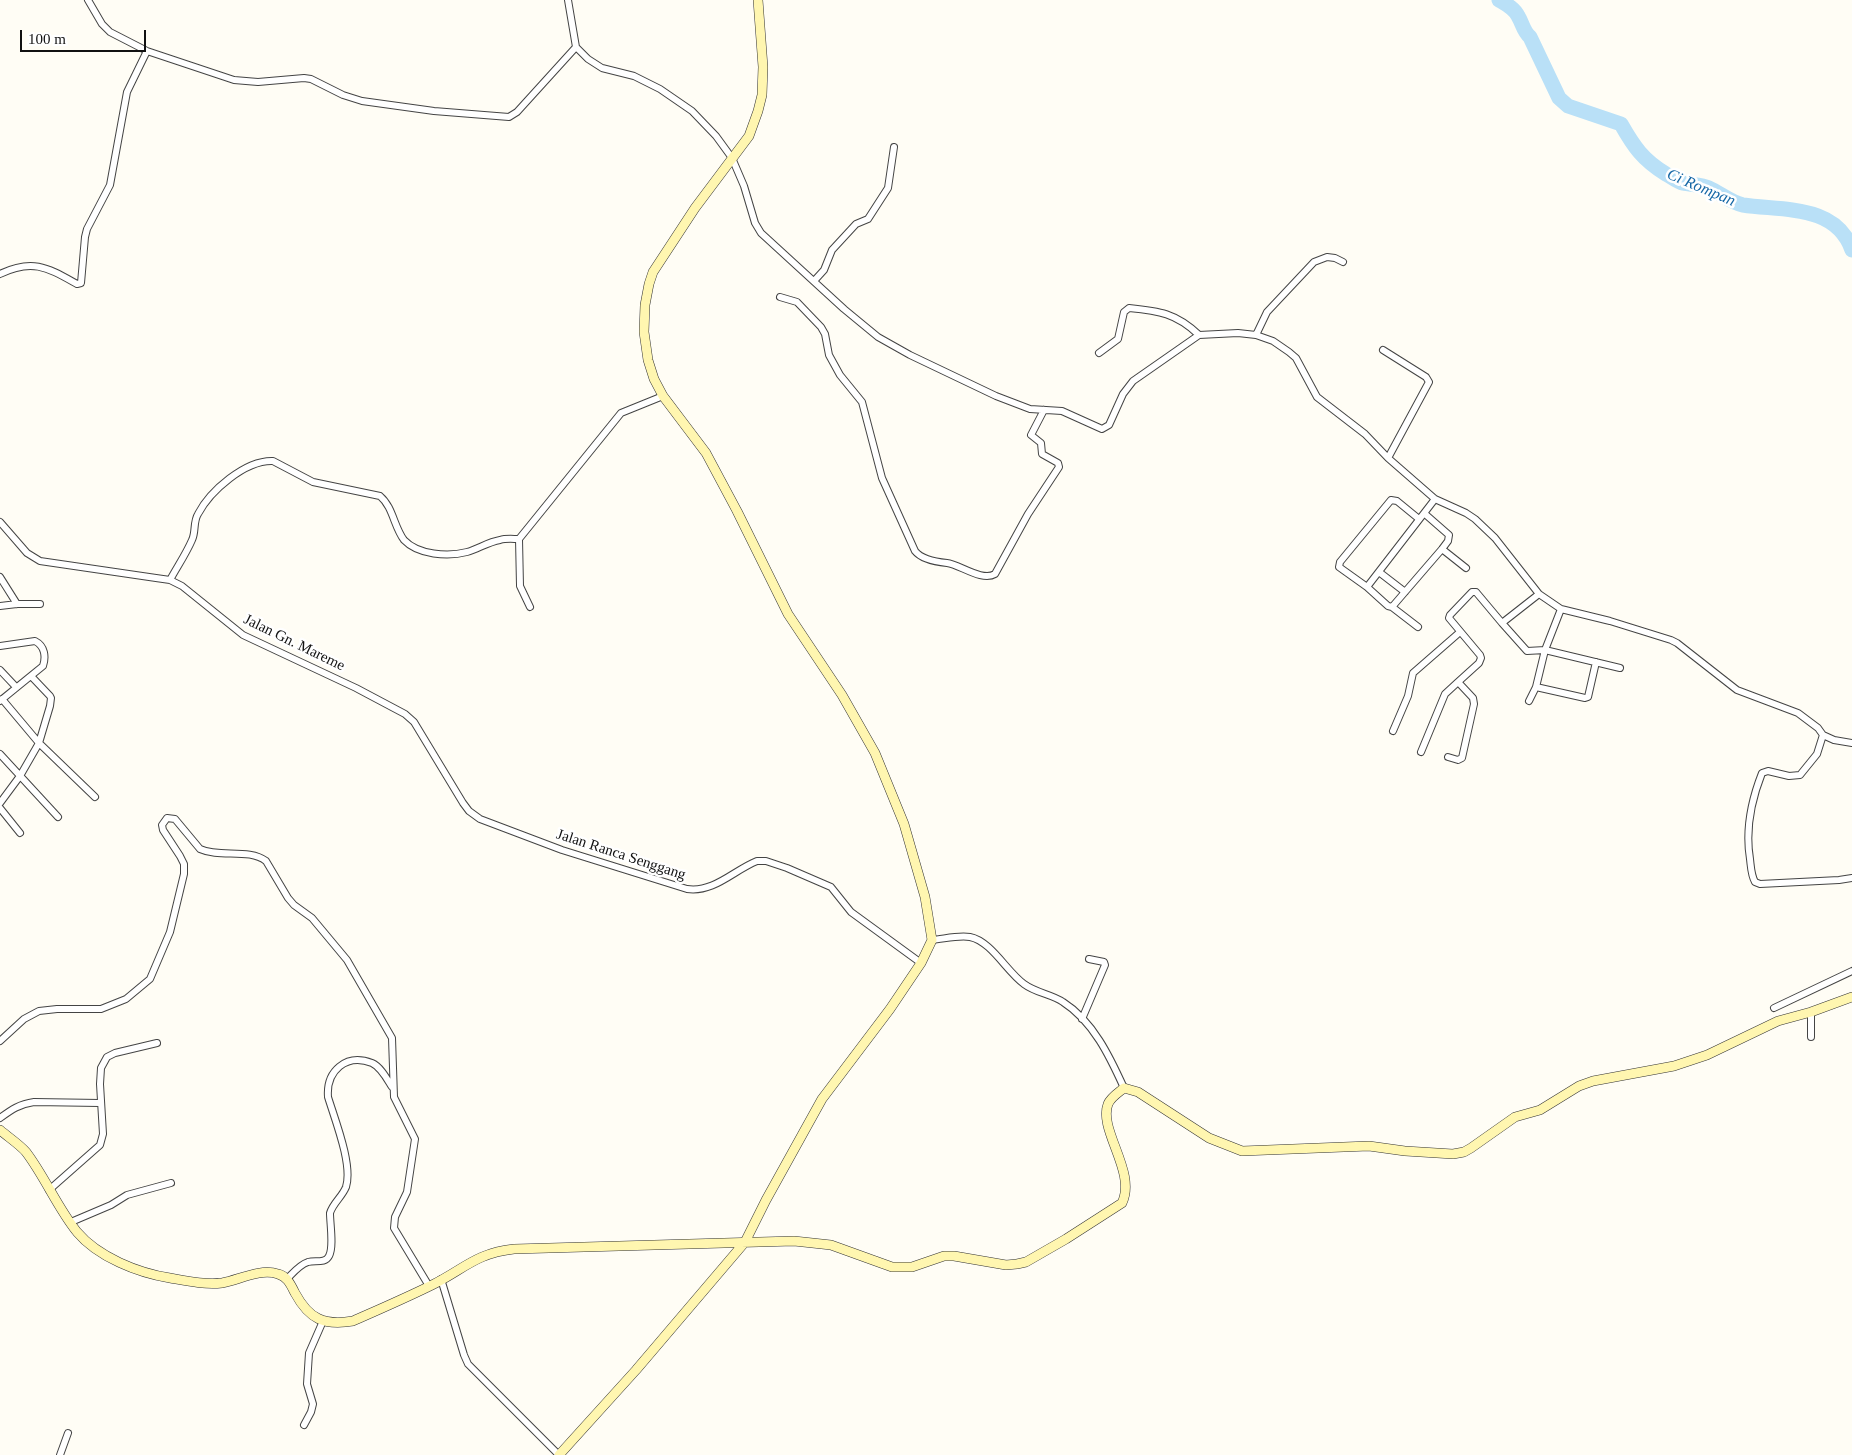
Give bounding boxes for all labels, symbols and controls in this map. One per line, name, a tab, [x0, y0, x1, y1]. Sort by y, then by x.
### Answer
scale bar	[22, 20, 149, 52]
text: 100 m	[28, 31, 66, 47]
water label: Ci Rompan	[1664, 165, 1738, 211]
street label: Jalan Gn. Mareme	[240, 611, 348, 675]
street label: Jalan Ranca Senggang	[554, 826, 688, 884]

